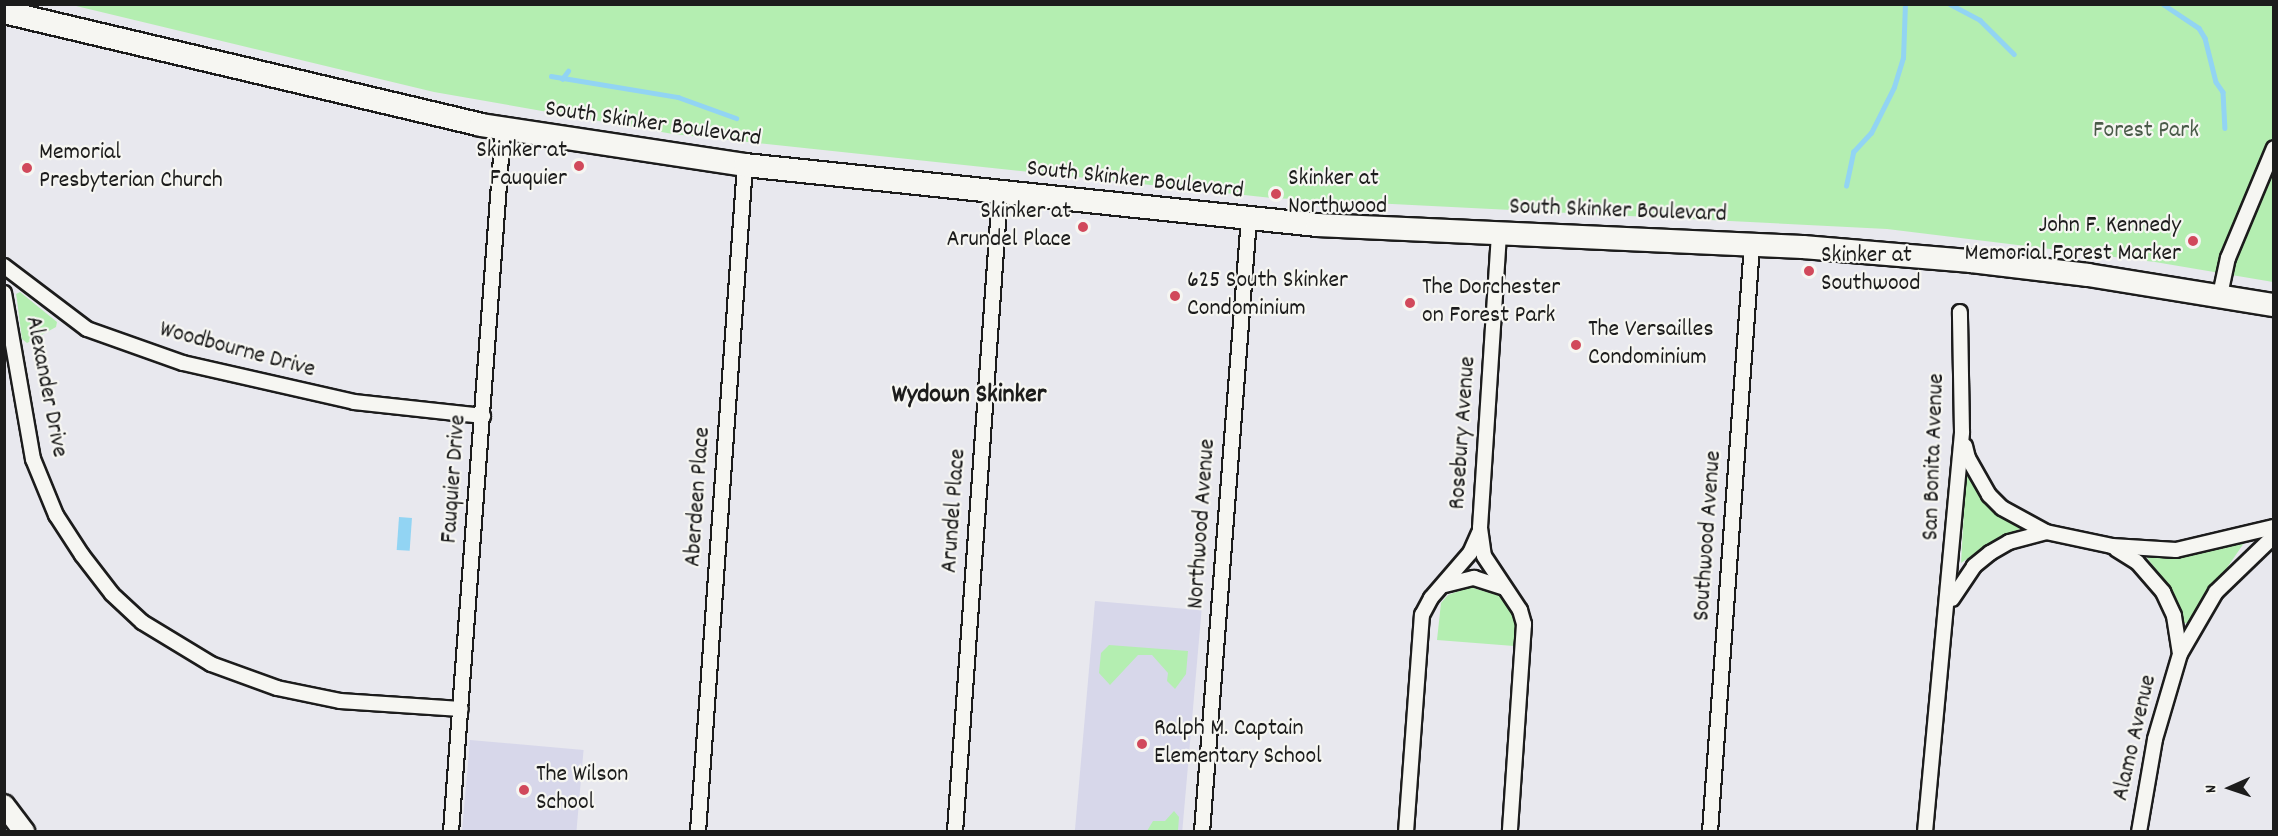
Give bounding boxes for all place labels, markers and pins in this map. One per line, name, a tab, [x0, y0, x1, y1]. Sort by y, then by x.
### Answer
place label: Skinker at Fauquier	[476, 138, 567, 194]
place label: Memorial Presbyterian Church	[39, 140, 223, 196]
marker: Skinker at Fauquier	[572, 159, 586, 173]
marker: Memorial Presbyterian Church	[20, 161, 34, 175]
place label: Skinker at Northwood	[1288, 166, 1387, 222]
marker: Skinker at Northwood	[1269, 187, 1283, 201]
place label: Skinker at Arundel Place	[946, 199, 1071, 255]
place label: John F. Kennedy Memorial Forest Marker	[1965, 213, 2181, 269]
marker: Skinker at Arundel Place	[1076, 220, 1090, 234]
marker: John F. Kennedy Memorial Forest Marker	[2186, 234, 2200, 248]
place label: Skinker at Southwood	[1821, 243, 1921, 299]
marker: Skinker at Southwood	[1802, 264, 1816, 278]
place label: 625 South Skinker Condominium	[1187, 268, 1348, 324]
place label: The Dorchester on Forest Park	[1422, 275, 1560, 331]
marker: 625 South Skinker Condominium	[1168, 289, 1182, 303]
marker: The Dorchester on Forest Park	[1403, 296, 1417, 310]
place label: The Versailles Condominium	[1588, 317, 1713, 373]
marker: The Versailles Condominium	[1569, 338, 1583, 352]
place label: Ralph M. Captain Elementary School	[1154, 716, 1322, 772]
marker: Ralph M. Captain Elementary School	[1135, 737, 1149, 751]
place label: The Wilson School	[536, 762, 628, 818]
marker: The Wilson School	[517, 783, 531, 797]

